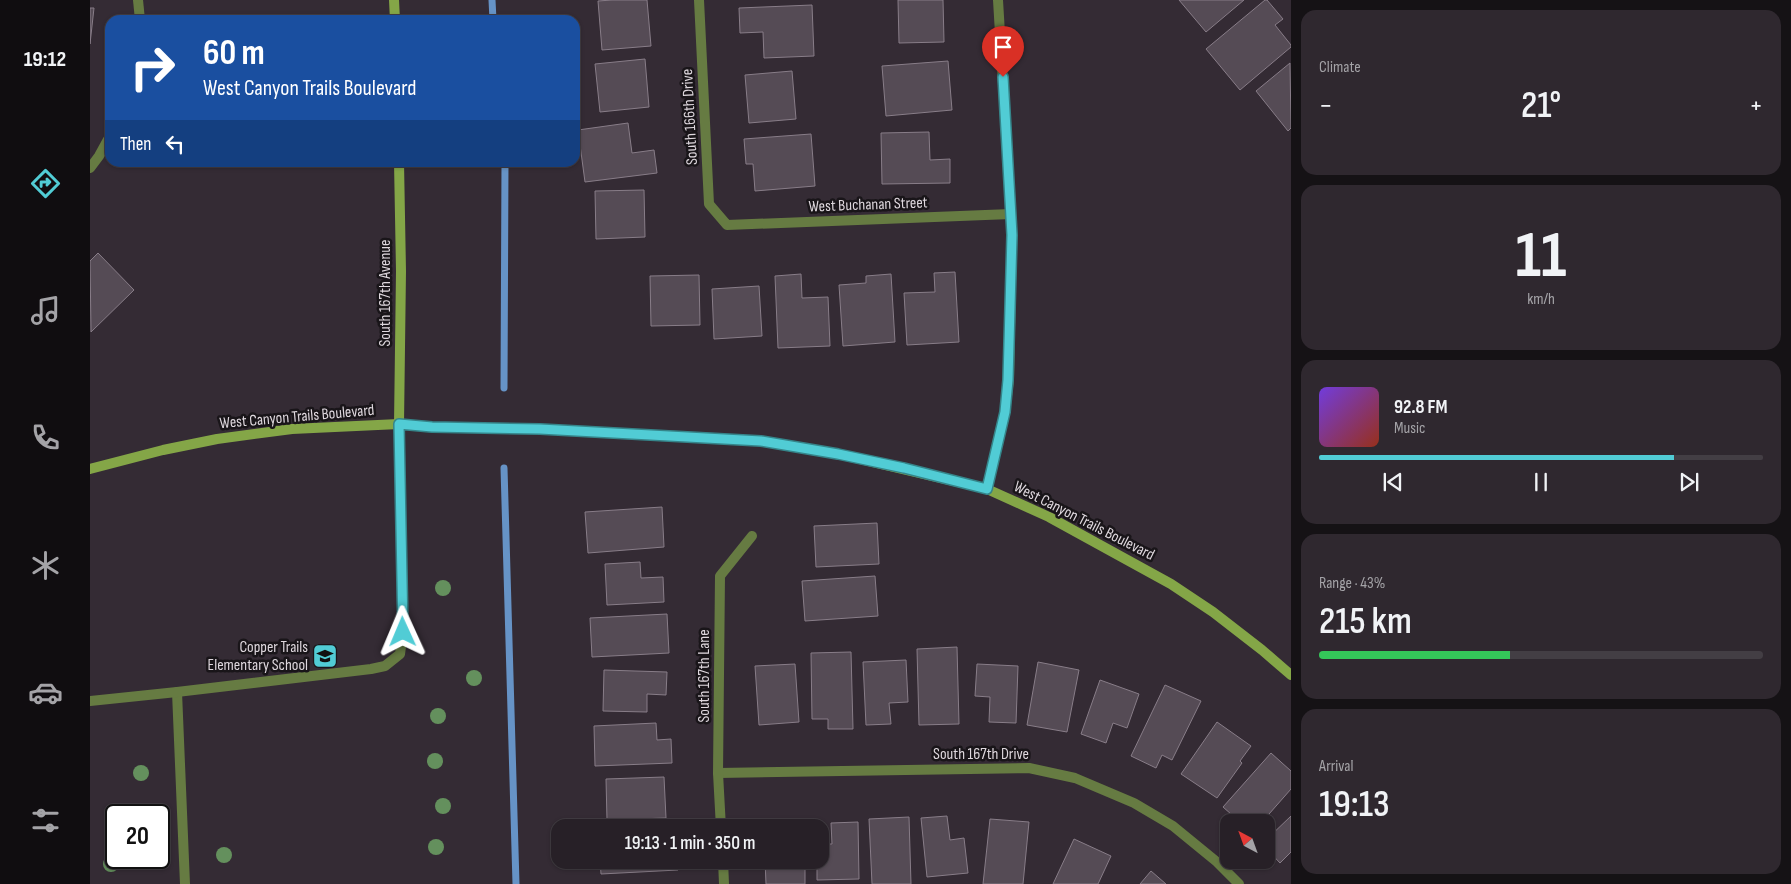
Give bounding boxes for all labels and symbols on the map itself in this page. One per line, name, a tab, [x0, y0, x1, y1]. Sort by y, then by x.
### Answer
pin	[982, 26, 1024, 77]
street label: South 166th Drive	[678, 68, 702, 166]
street label: West Buchanan Street	[808, 193, 928, 217]
street label: South 167th Avenue	[376, 240, 395, 347]
street label: West Canyon Trails Boulevard	[219, 401, 375, 433]
street label: West Canyon Trails Boulevard	[1011, 477, 1157, 565]
position arrow	[376, 605, 428, 657]
street label: South 167th Lane	[695, 629, 714, 723]
place label: Copper Trails Elementary School	[208, 638, 308, 675]
school or university icon: Copper Trails Elementary School	[312, 643, 338, 669]
street label: South 167th Drive	[933, 745, 1029, 764]
speed limit sign: 20	[105, 804, 170, 869]
north arrow	[1220, 814, 1275, 869]

